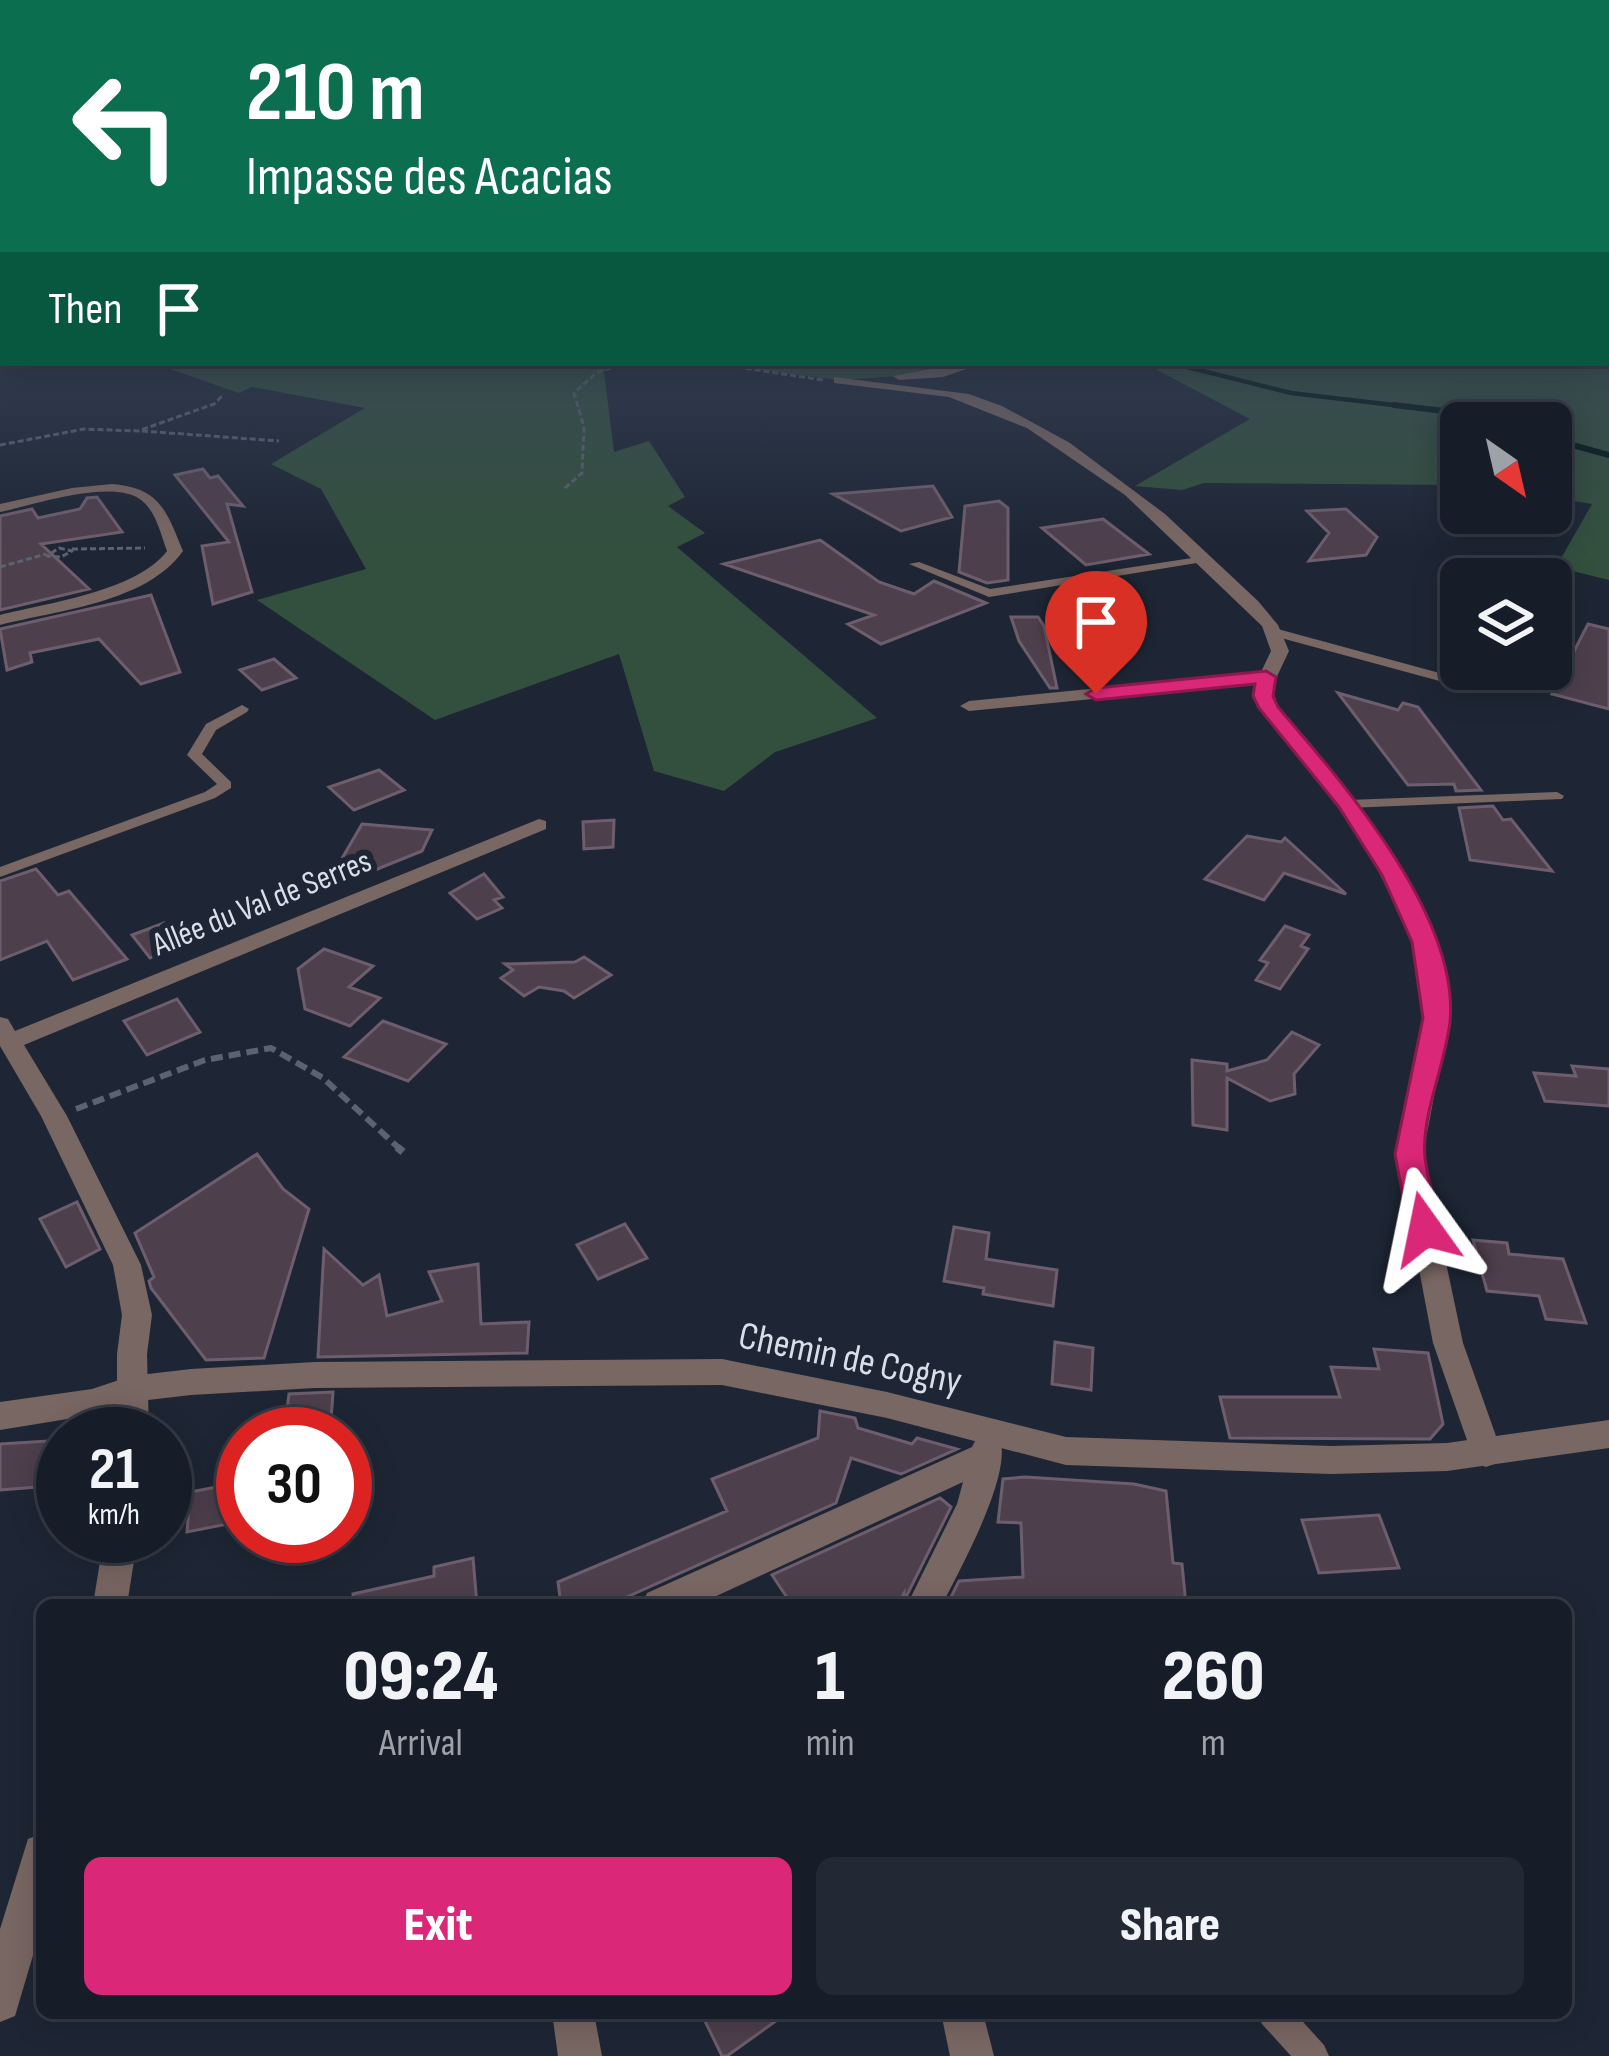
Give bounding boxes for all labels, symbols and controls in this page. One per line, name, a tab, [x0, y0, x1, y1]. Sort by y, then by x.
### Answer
text: 210 m	[246, 43, 425, 144]
icon: left	[48, 48, 204, 204]
text: Impasse des Acacias	[246, 145, 613, 210]
icon: arrive	[146, 276, 212, 342]
text: Then	[48, 282, 122, 337]
north arrow	[1440, 402, 1572, 534]
map controls	[1440, 402, 1572, 690]
button: layers	[1440, 558, 1572, 690]
pin	[1045, 571, 1147, 694]
icon: arrive	[1063, 589, 1129, 655]
street label: Allée du Val de Serres	[146, 841, 377, 965]
position arrow	[1362, 1166, 1488, 1292]
street label: Chemin de Cogny	[734, 1312, 966, 1406]
speed limit sign: 30	[216, 1407, 372, 1563]
text: 21	[89, 1434, 139, 1506]
text: km/h	[88, 1497, 140, 1533]
text: 09:24	[343, 1634, 498, 1721]
text: 1	[815, 1634, 845, 1721]
text: 260	[1162, 1634, 1265, 1721]
text: Arrival	[379, 1720, 463, 1767]
text: min	[806, 1720, 855, 1767]
text: m	[1201, 1720, 1226, 1767]
button: Exit	[84, 1857, 792, 1995]
button: Share	[816, 1857, 1524, 1995]

